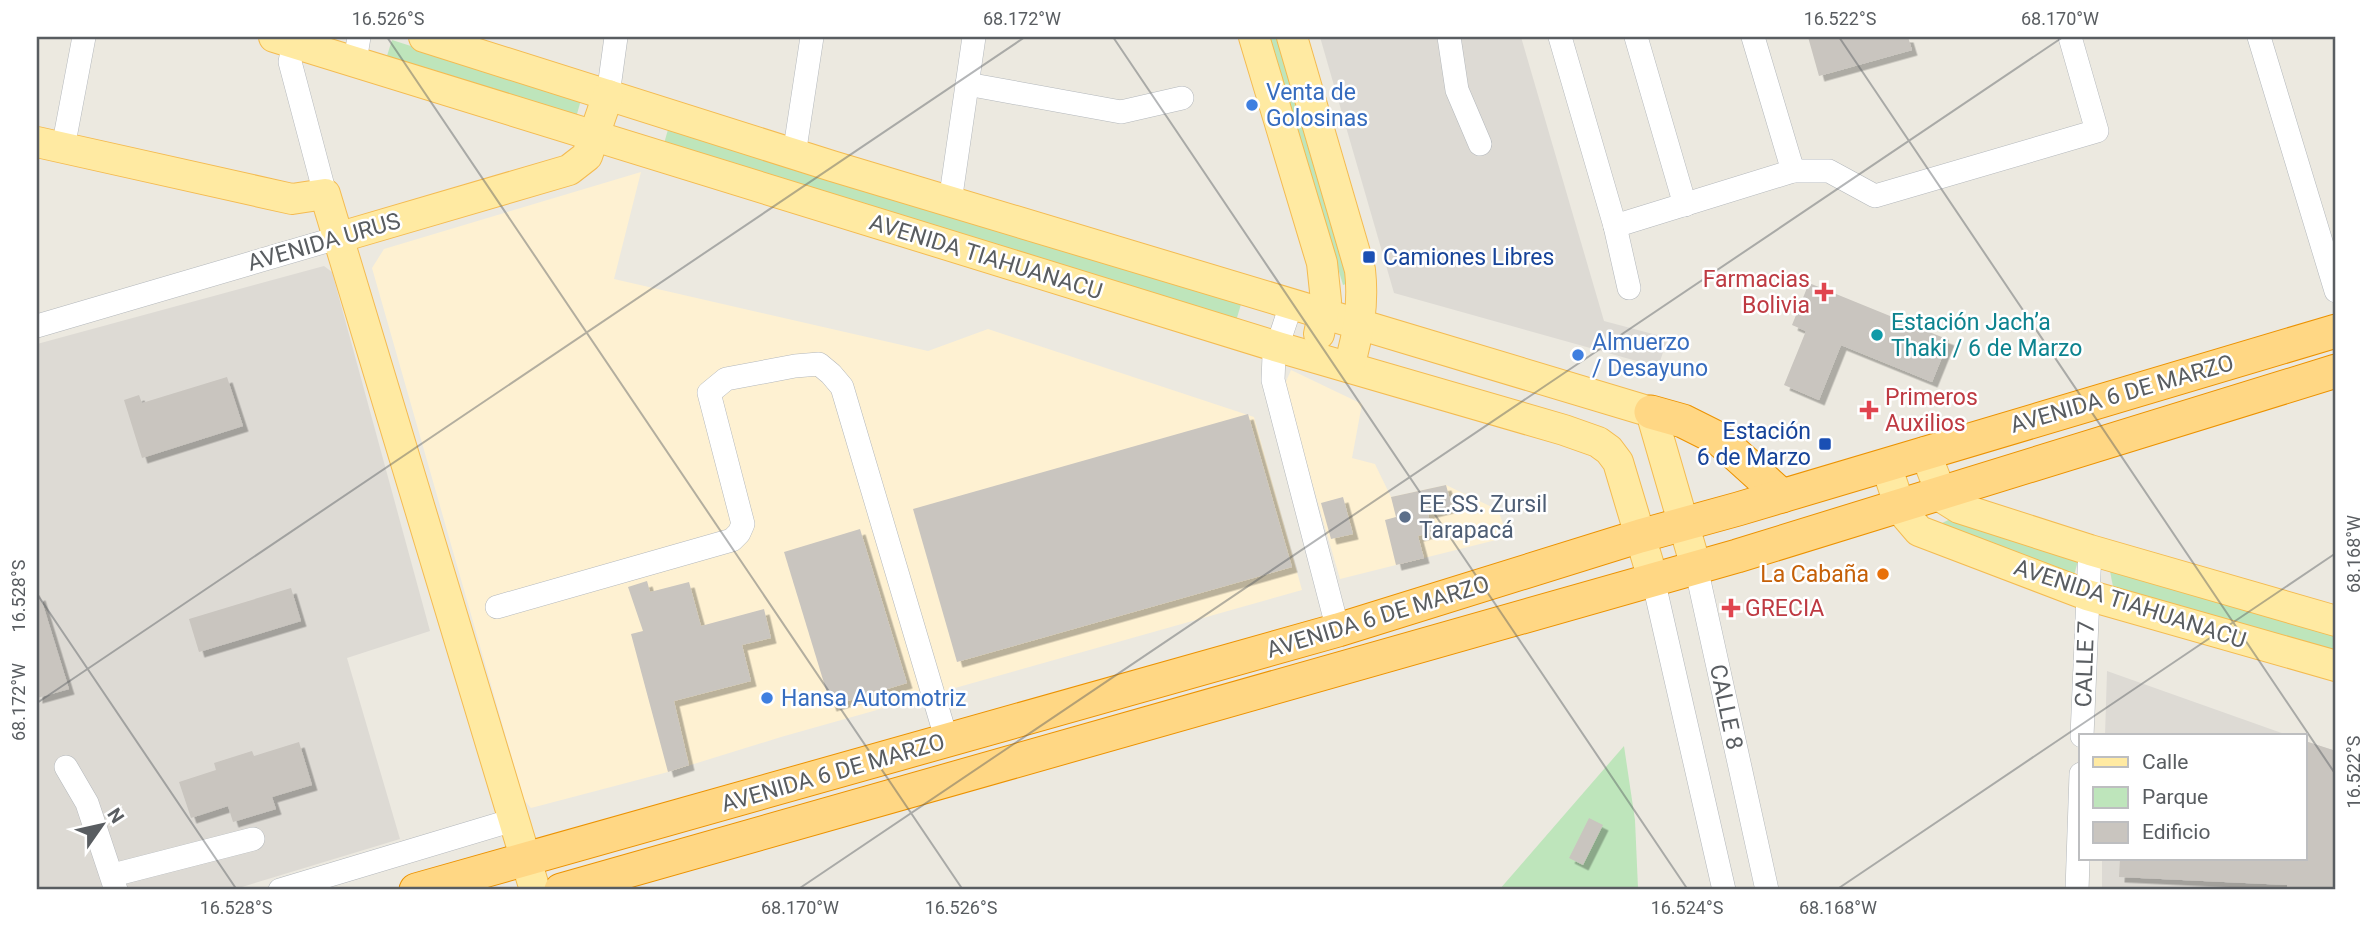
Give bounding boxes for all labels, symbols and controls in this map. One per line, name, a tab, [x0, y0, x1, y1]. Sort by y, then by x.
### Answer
text: 16.526°S	[352, 8, 425, 29]
text: 68.172°W	[983, 8, 1061, 29]
text: 16.522°S	[1804, 8, 1877, 29]
text: 68.170°W	[2021, 8, 2099, 29]
place label: Venta de Golosinas	[1266, 79, 1368, 132]
marker: Venta de Golosinas	[1244, 97, 1260, 113]
street label: AVENIDA URUS	[245, 207, 403, 277]
street label: AVENIDA TIAHUANACU	[866, 209, 1106, 305]
place label: Camiones Libres	[1383, 244, 1554, 271]
marker: Camiones Libres	[1361, 249, 1377, 265]
place label: Farmacias Bolivia	[1703, 266, 1810, 319]
marker: Farmacias Bolivia	[1816, 284, 1832, 300]
place label: Estación Jach’a Thaki / 6 de Marzo	[1891, 309, 2082, 362]
marker: Estación Jach’a Thaki / 6 de Marzo	[1869, 327, 1885, 343]
place label: Almuerzo / Desayuno	[1592, 329, 1708, 382]
marker: Almuerzo / Desayuno	[1570, 347, 1586, 363]
street label: AVENIDA 6 DE MARZO	[2007, 349, 2237, 439]
place label: Primeros Auxilios	[1885, 384, 1978, 437]
marker: Primeros Auxilios	[1859, 400, 1879, 420]
place label: Estación 6 de Marzo	[1697, 418, 1811, 471]
marker: Estación 6 de Marzo	[1817, 436, 1833, 452]
place label: EE.SS. Zursil Tarapacá	[1419, 491, 1547, 544]
marker: EE.SS. Zursil Tarapacá	[1397, 509, 1413, 525]
text: 68.168°W	[2343, 515, 2364, 593]
street label: AVENIDA TIAHUANACU	[2011, 554, 2249, 654]
text: 16.528°S	[8, 559, 29, 632]
place label: La Cabaña	[1760, 561, 1869, 588]
marker: La Cabaña	[1875, 566, 1891, 582]
street label: AVENIDA 6 DE MARZO	[1263, 570, 1493, 664]
place label: GRECIA	[1745, 595, 1824, 622]
marker: GRECIA	[1723, 600, 1739, 616]
street label: CALLE 7	[2070, 620, 2100, 708]
street label: CALLE 8	[1704, 662, 1748, 752]
text: 68.172°W	[8, 663, 29, 741]
place label: Hansa Automotriz	[781, 685, 966, 712]
marker: Hansa Automotriz	[759, 690, 775, 706]
street label: AVENIDA 6 DE MARZO	[718, 728, 948, 818]
legend	[2079, 734, 2306, 860]
text: 16.522°S	[2343, 735, 2364, 808]
text: Calle	[2142, 750, 2188, 774]
text: Parque	[2142, 785, 2208, 809]
north arrow	[66, 790, 136, 860]
text: N	[102, 804, 129, 828]
text: Edificio	[2142, 820, 2210, 844]
text: 16.528°S	[200, 897, 273, 918]
text: 68.170°W	[761, 897, 839, 918]
text: 16.526°S	[925, 897, 998, 918]
text: 16.524°S	[1651, 897, 1724, 918]
text: 68.168°W	[1799, 897, 1877, 918]

